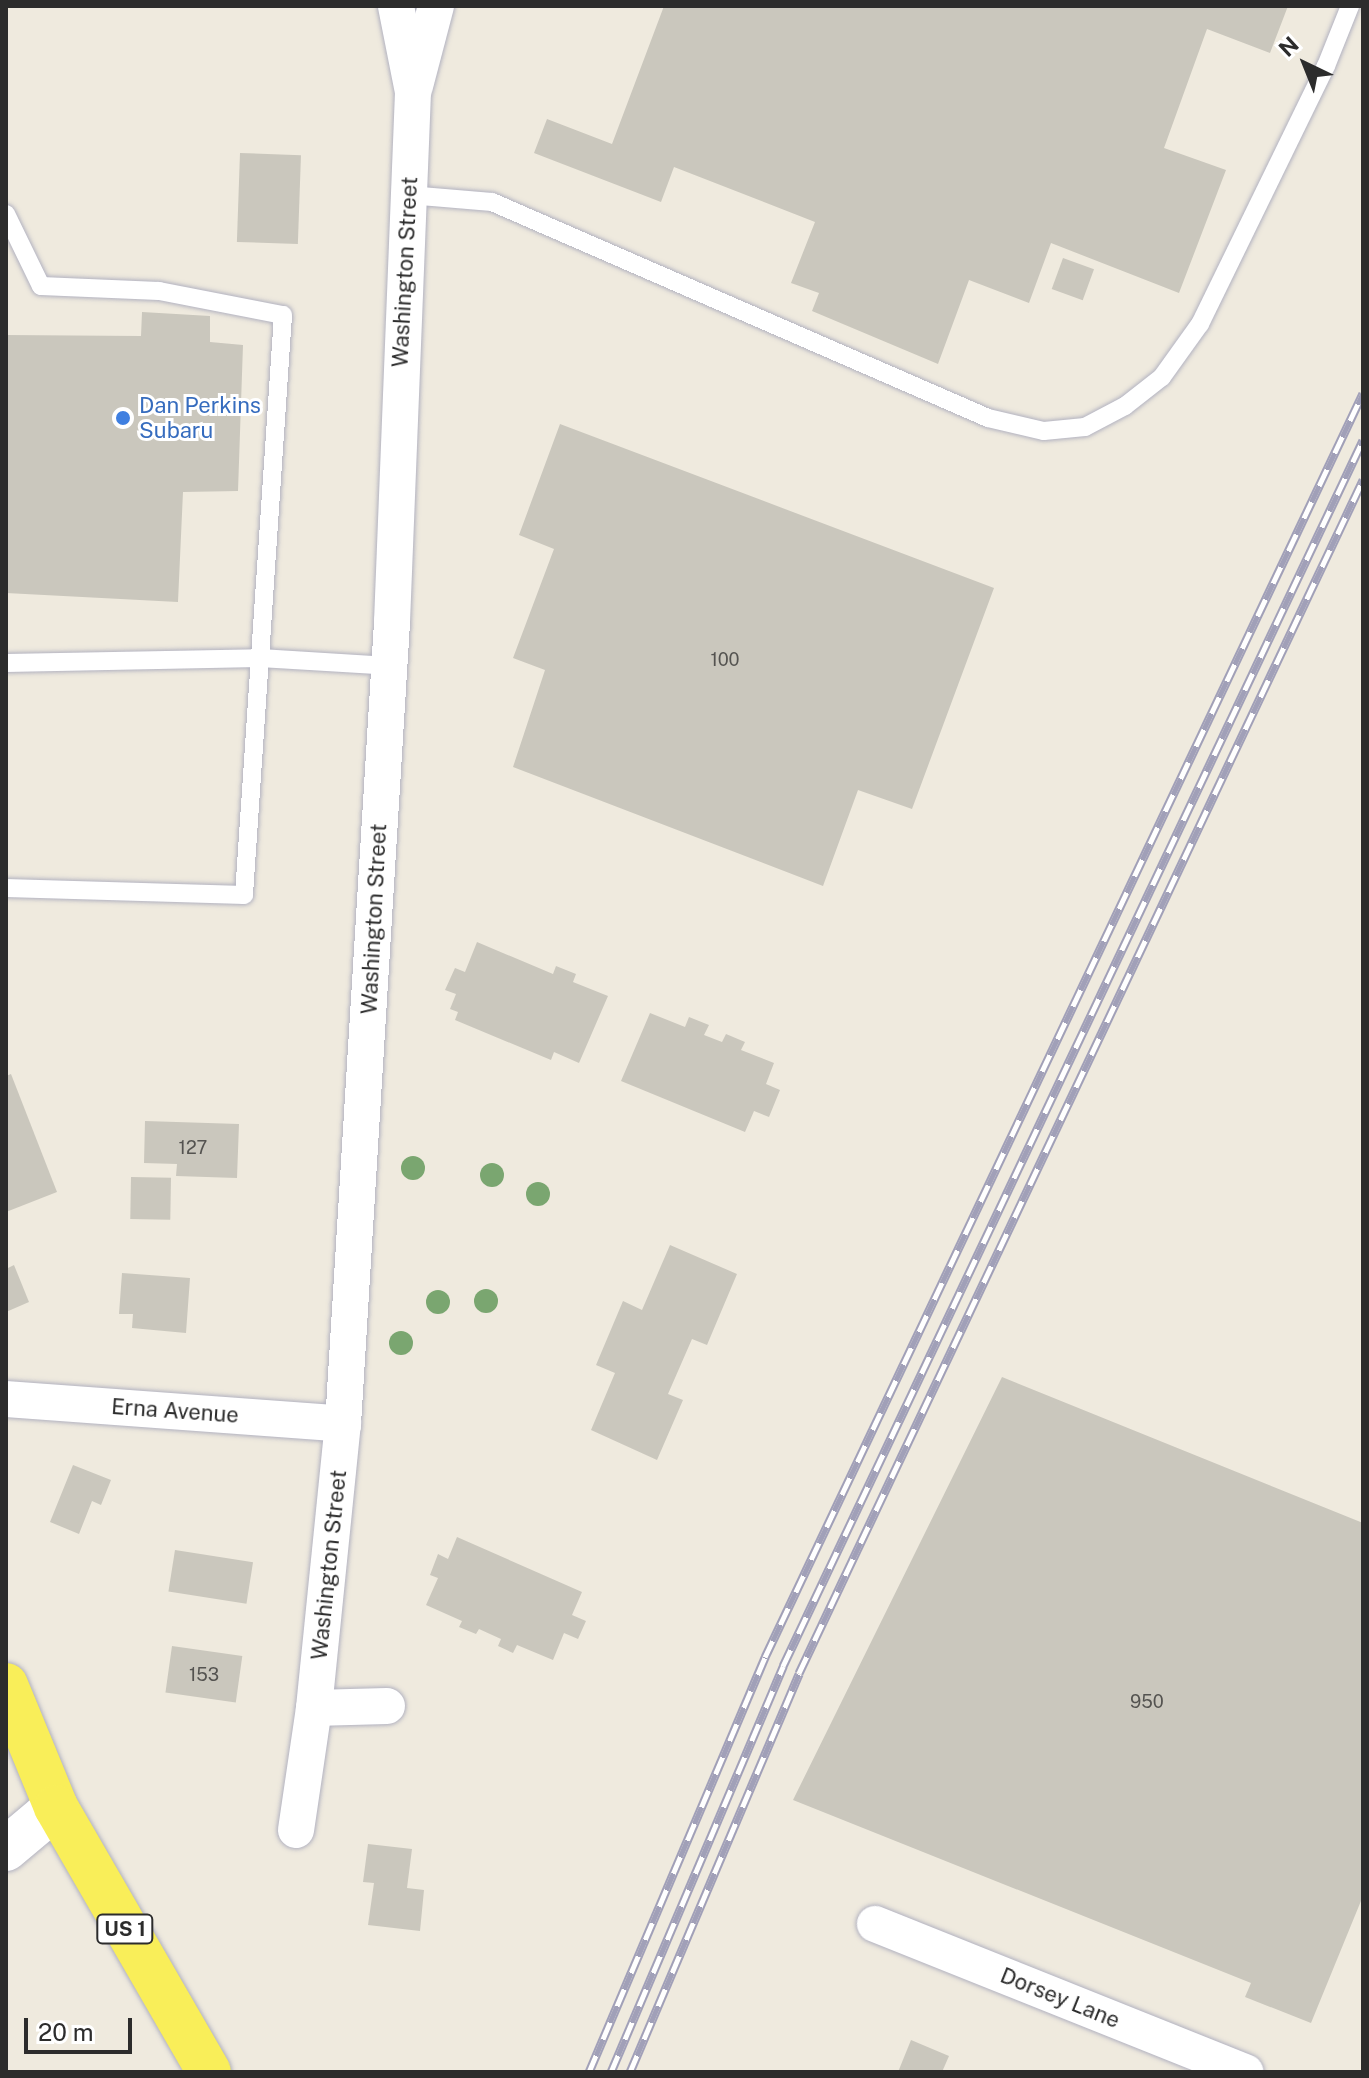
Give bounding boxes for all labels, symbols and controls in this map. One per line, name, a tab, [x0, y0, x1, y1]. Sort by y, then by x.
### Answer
north arrow	[1265, 24, 1345, 104]
text: N	[1273, 31, 1304, 62]
street label: Washington Street	[387, 176, 423, 368]
place label: Dan Perkins Subaru	[139, 392, 261, 444]
marker: Dan Perkins Subaru	[114, 409, 132, 427]
house number: 100	[710, 649, 740, 671]
street label: Washington Street	[356, 823, 392, 1015]
house number: 127	[179, 1137, 207, 1159]
street label: Erna Avenue	[110, 1393, 240, 1429]
street label: Washington Street	[306, 1469, 352, 1661]
house number: 153	[189, 1664, 219, 1686]
house number: 950	[1130, 1691, 1164, 1713]
road number: US 1	[95, 1913, 155, 1945]
street label: Dorsey Lane	[996, 1962, 1124, 2034]
scale bar	[28, 2002, 136, 2052]
text: 20 m	[38, 2018, 94, 2046]

